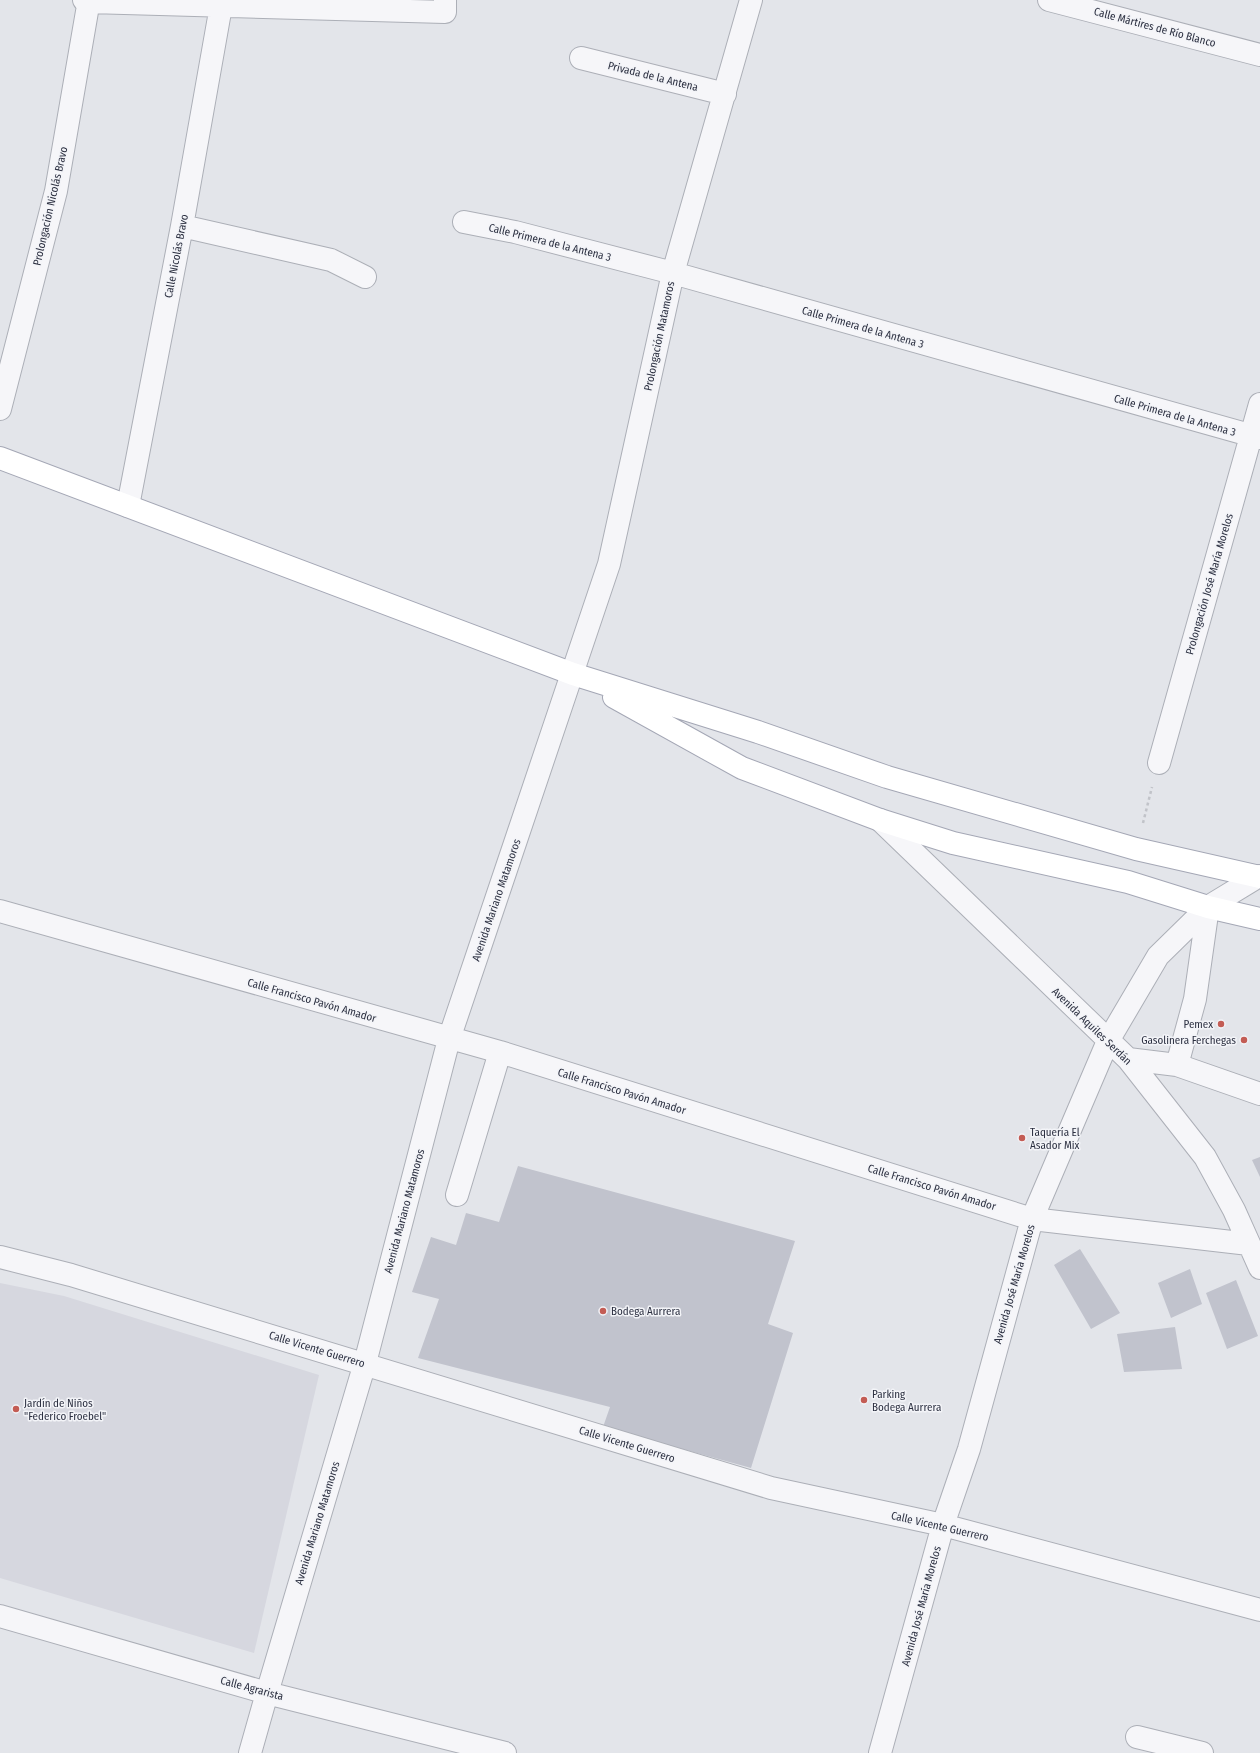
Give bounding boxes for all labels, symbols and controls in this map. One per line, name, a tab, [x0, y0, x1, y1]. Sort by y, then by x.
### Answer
street label: Calle Mártires de Río Blanco	[1093, 5, 1217, 50]
street label: Privada de la Antena	[606, 59, 699, 94]
street label: Prolongación Nicolás Bravo	[30, 145, 71, 267]
street label: Calle Nicolás Bravo	[162, 213, 191, 299]
street label: Calle Primera de la Antena 3	[487, 221, 613, 264]
street label: Prolongación Matamoros	[642, 280, 678, 392]
street label: Calle Primera de la Antena 3	[801, 304, 925, 351]
street label: Calle Primera de la Antena 3	[1113, 392, 1237, 439]
street label: Prolongación José María Morelos	[1183, 512, 1236, 656]
street label: Avenida Mariano Matamoros	[469, 837, 524, 963]
street label: Calle Francisco Pavón Amador	[246, 976, 378, 1025]
street label: Avenida Aquiles Serdán	[1049, 985, 1134, 1068]
place label: Pemex	[1184, 1018, 1213, 1031]
marker: Pemex	[1216, 1019, 1226, 1029]
place label: Gasolinera Ferchegas	[1141, 1034, 1236, 1047]
marker: Gasolinera Ferchegas	[1239, 1035, 1249, 1045]
street label: Calle Francisco Pavón Amador	[556, 1066, 688, 1117]
place label: Taquería El Asador Mix	[1030, 1126, 1080, 1152]
marker: Taquería El Asador Mix	[1017, 1133, 1027, 1143]
street label: Avenida Mariano Matamoros	[382, 1147, 427, 1275]
street label: Calle Francisco Pavón Amador	[866, 1162, 998, 1213]
street label: Avenida José María Morelos	[991, 1223, 1038, 1345]
place label: Bodega Aurrera	[611, 1305, 680, 1318]
marker: Bodega Aurrera	[598, 1306, 608, 1316]
street label: Calle Vicente Guerrero	[267, 1329, 367, 1370]
place label: Parking Bodega Aurrera	[872, 1388, 941, 1414]
marker: Parking Bodega Aurrera	[859, 1395, 869, 1405]
place label: Jardín de Niños "Federico Froebel"	[24, 1397, 106, 1423]
marker: Jardín de Niños "Federico Froebel"	[11, 1404, 21, 1414]
street label: Calle Vicente Guerrero	[577, 1424, 677, 1465]
street label: Avenida Mariano Matamoros	[293, 1460, 343, 1586]
street label: Calle Vicente Guerrero	[890, 1509, 990, 1544]
street label: Avenida José María Morelos	[899, 1544, 944, 1668]
street label: Calle Agrarista	[219, 1674, 285, 1703]

